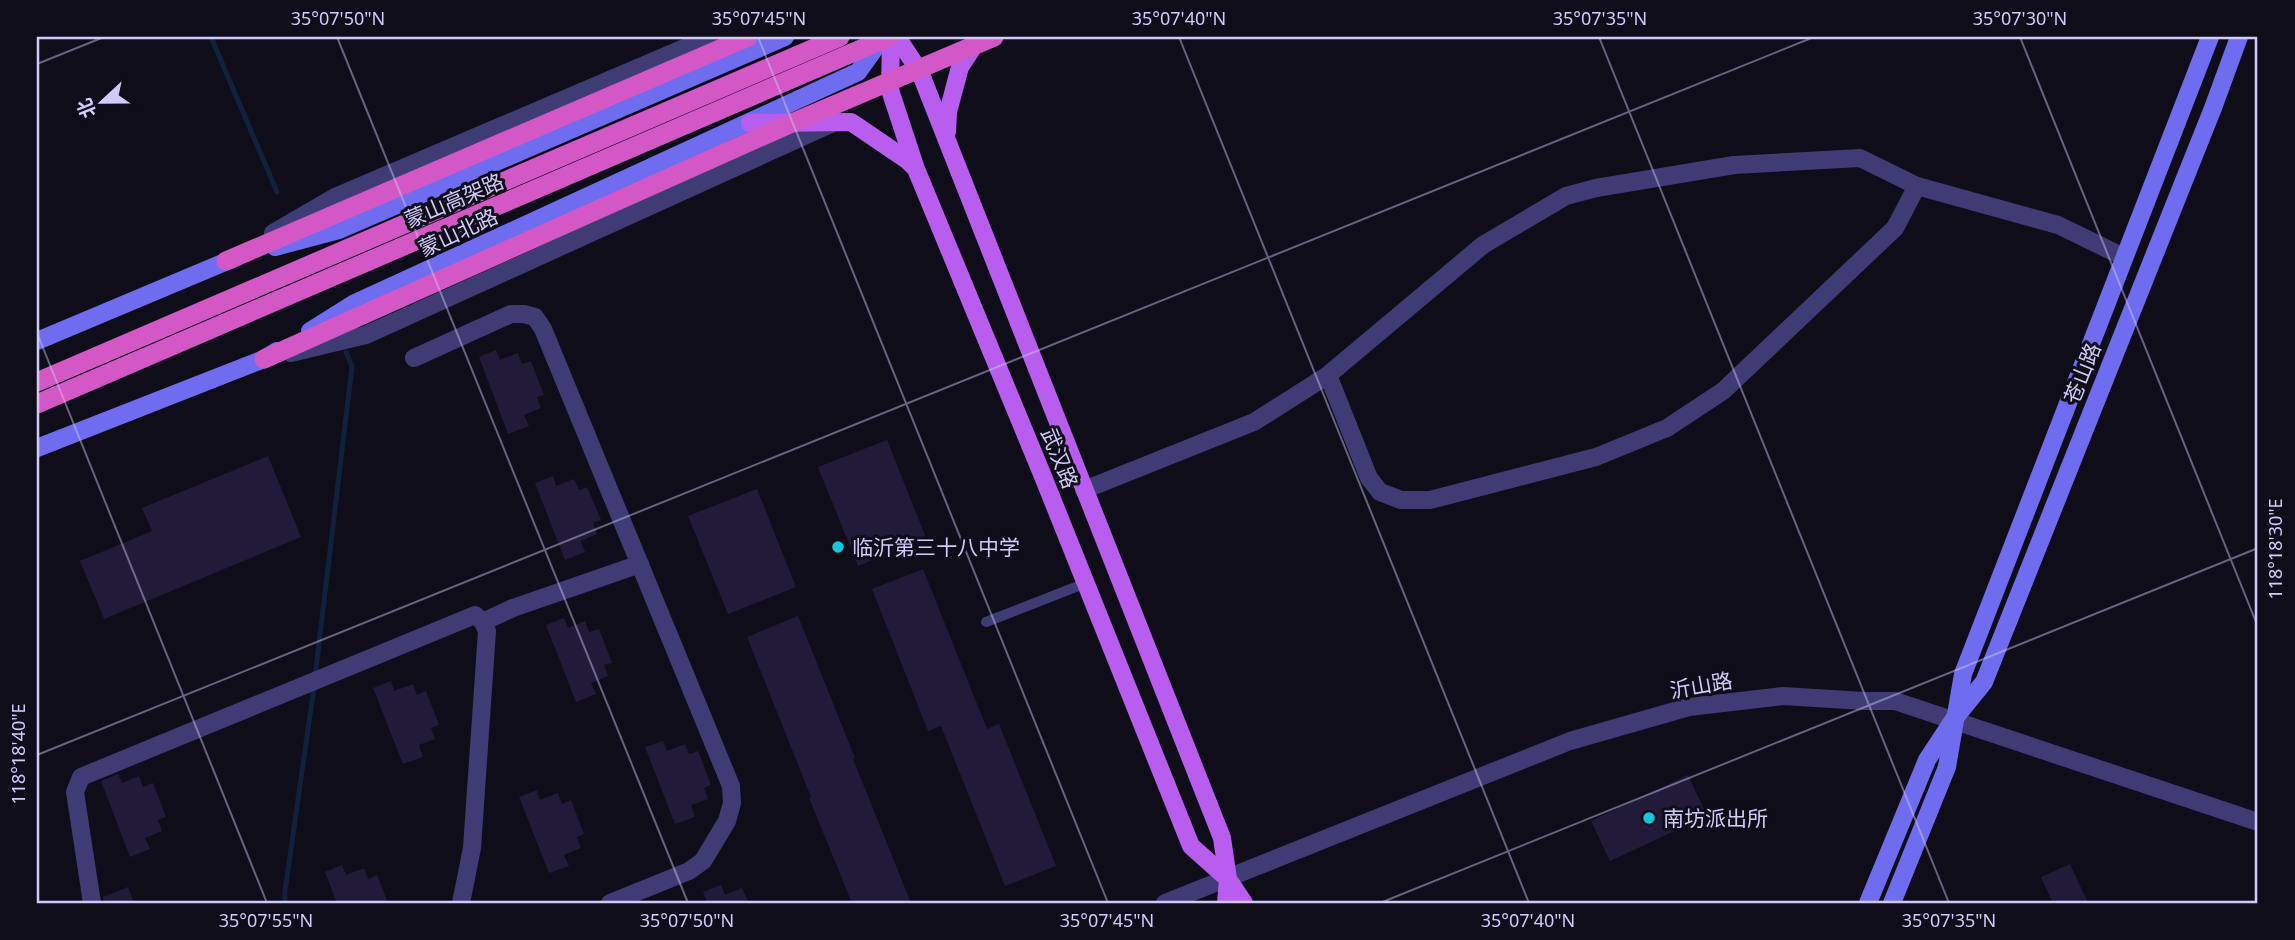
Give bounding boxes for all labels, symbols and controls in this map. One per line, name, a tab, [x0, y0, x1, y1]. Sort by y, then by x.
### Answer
text: 35°07'50"N	[291, 6, 385, 30]
text: 35°07'45"N	[712, 6, 806, 30]
text: 35°07'40"N	[1132, 6, 1226, 30]
text: 35°07'35"N	[1553, 6, 1647, 30]
text: 35°07'30"N	[1973, 6, 2067, 30]
north arrow	[66, 66, 136, 136]
text: 北	[71, 95, 102, 122]
street label: 蒙山高架路	[400, 167, 508, 233]
street label: 蒙山北路	[414, 202, 502, 262]
street label: 苍山路	[2057, 339, 2107, 407]
street label: 武汉路	[1035, 424, 1085, 492]
text: 118°18'30"E	[2263, 498, 2287, 600]
place label: 临沂第三十八中学	[852, 533, 1020, 561]
marker: 临沂第三十八中学	[830, 539, 846, 555]
street label: 沂山路	[1668, 666, 1734, 704]
text: 118°18'40"E	[6, 703, 30, 805]
place label: 南坊派出所	[1663, 804, 1768, 832]
marker: 南坊派出所	[1641, 810, 1657, 826]
text: 35°07'55"N	[219, 908, 313, 932]
text: 35°07'50"N	[640, 908, 734, 932]
text: 35°07'45"N	[1060, 908, 1154, 932]
text: 35°07'40"N	[1481, 908, 1575, 932]
text: 35°07'35"N	[1902, 908, 1996, 932]

